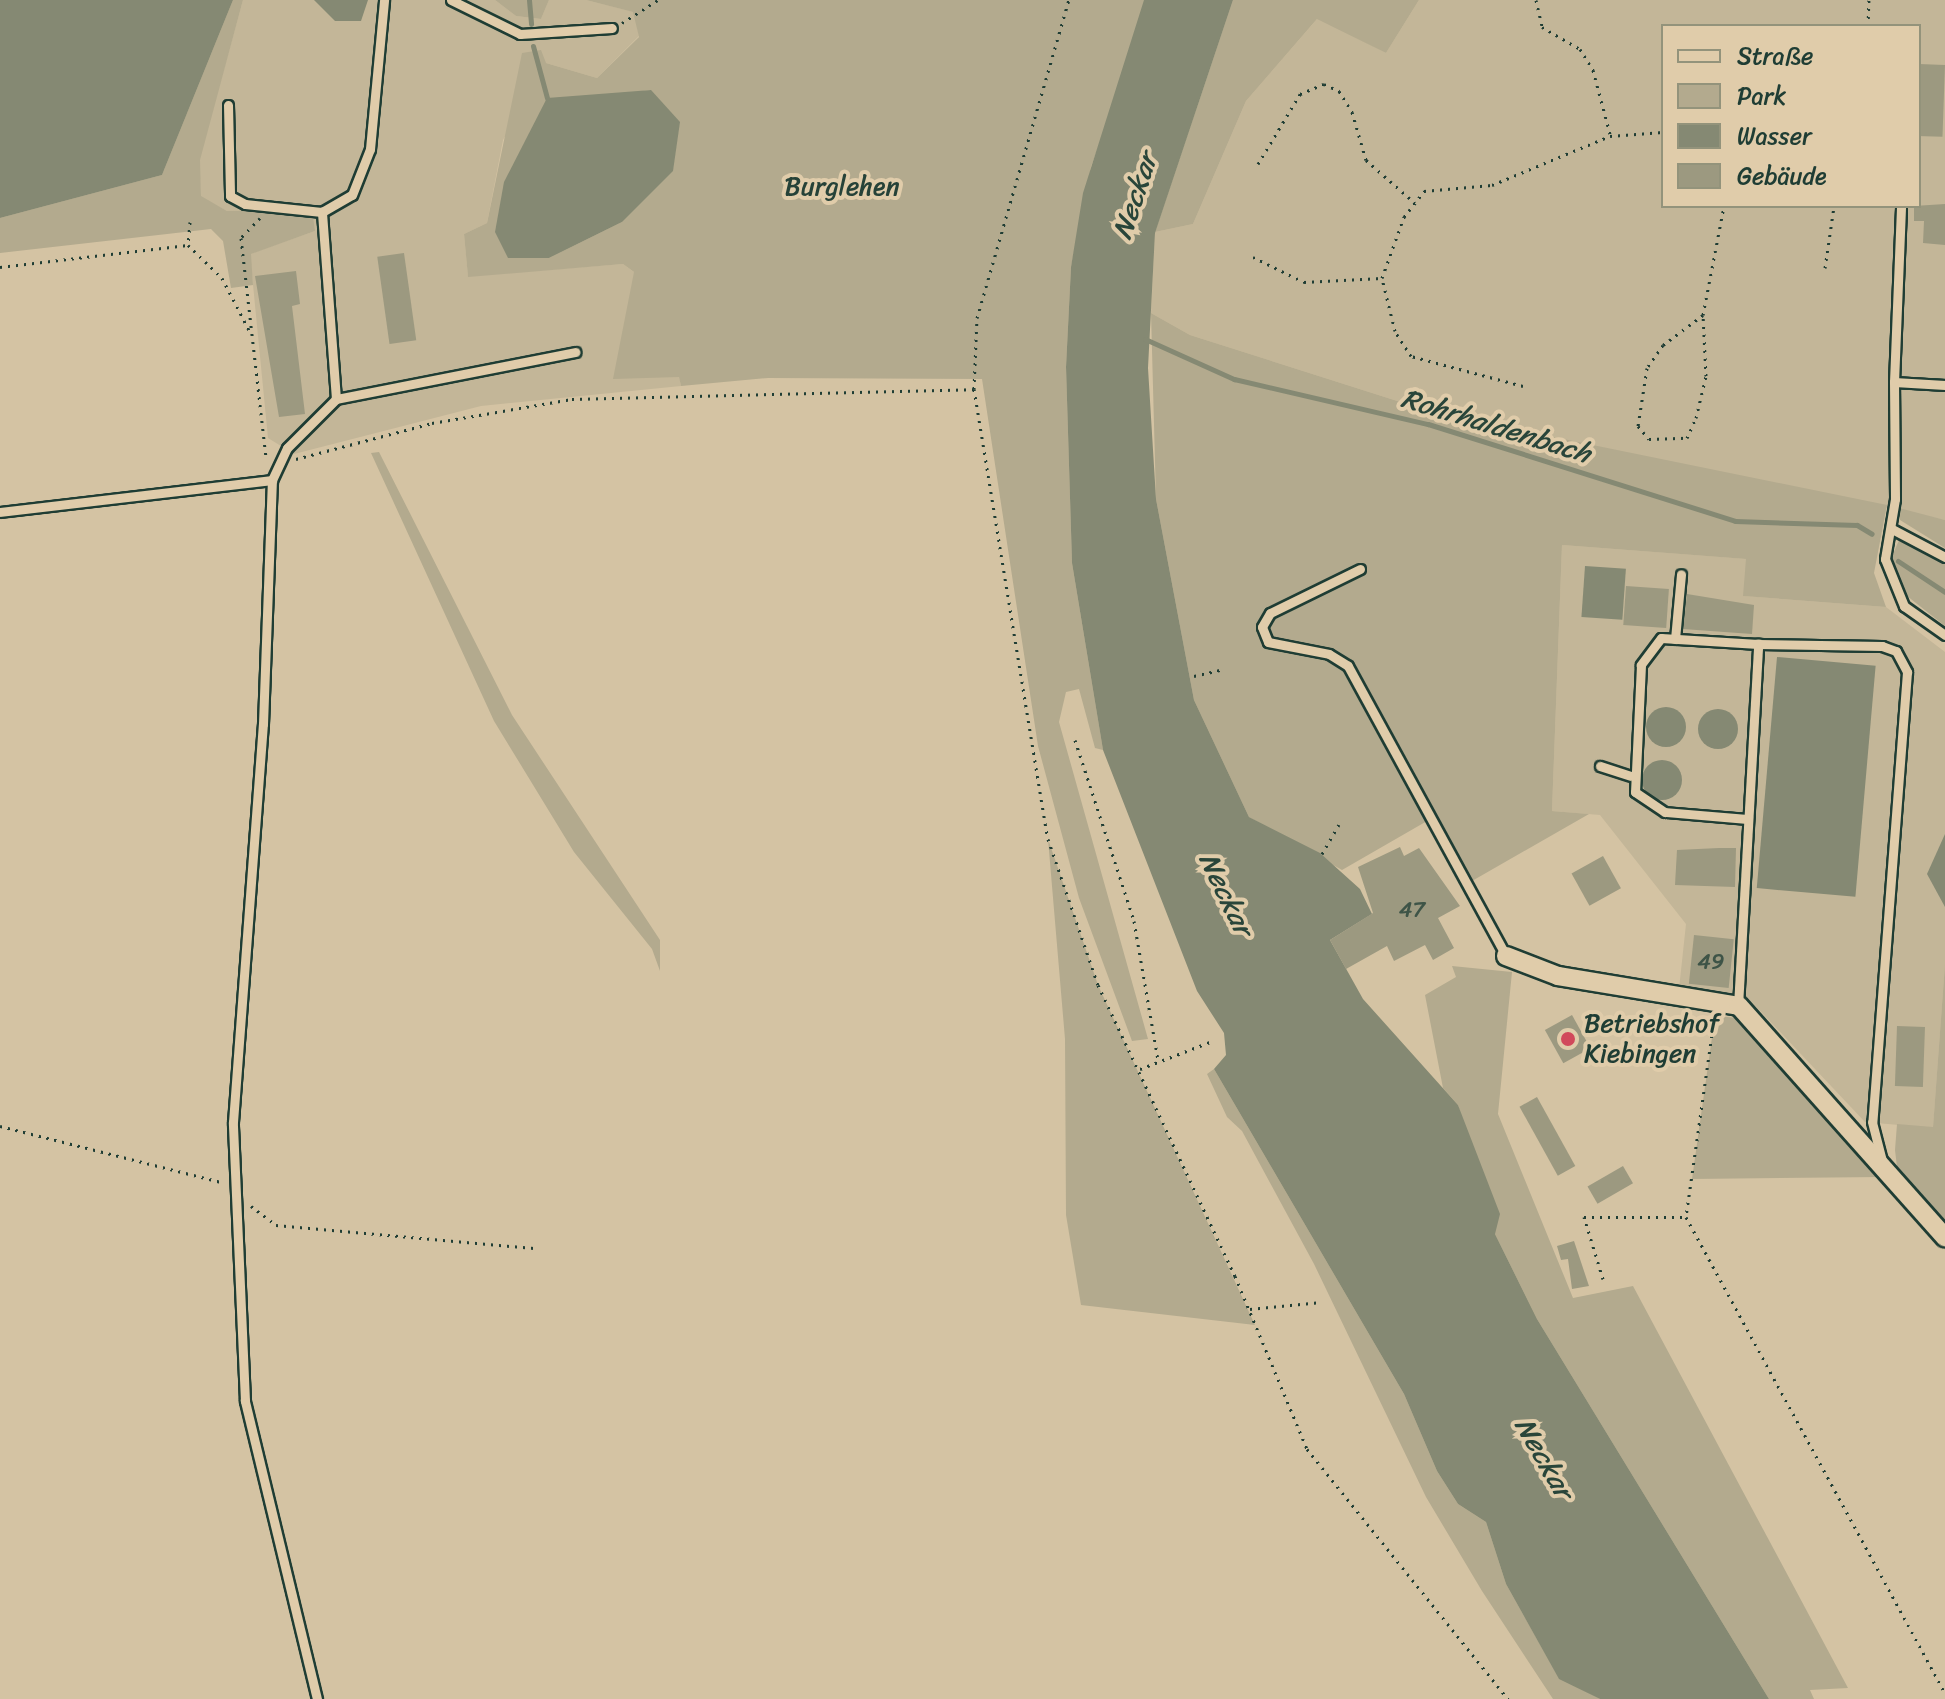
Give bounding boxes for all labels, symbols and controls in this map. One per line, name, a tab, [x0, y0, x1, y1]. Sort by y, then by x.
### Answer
legend	[1661, 24, 1921, 208]
text: Straße	[1737, 35, 1813, 77]
text: Park	[1737, 75, 1786, 117]
text: Wasser	[1737, 115, 1812, 157]
water label: Neckar	[1105, 149, 1165, 243]
text: Gebäude	[1737, 155, 1827, 197]
park label: Burglehen	[784, 171, 900, 203]
water label: Rohrhaldenbach	[1398, 381, 1594, 471]
water label: Neckar	[1192, 847, 1260, 941]
house number: 47	[1399, 897, 1425, 923]
house number: 49	[1697, 949, 1725, 975]
place label: Betriebshof Kiebingen	[1584, 1008, 1719, 1070]
marker: Betriebshof Kiebingen	[1559, 1030, 1577, 1048]
water label: Neckar	[1507, 1411, 1581, 1505]

